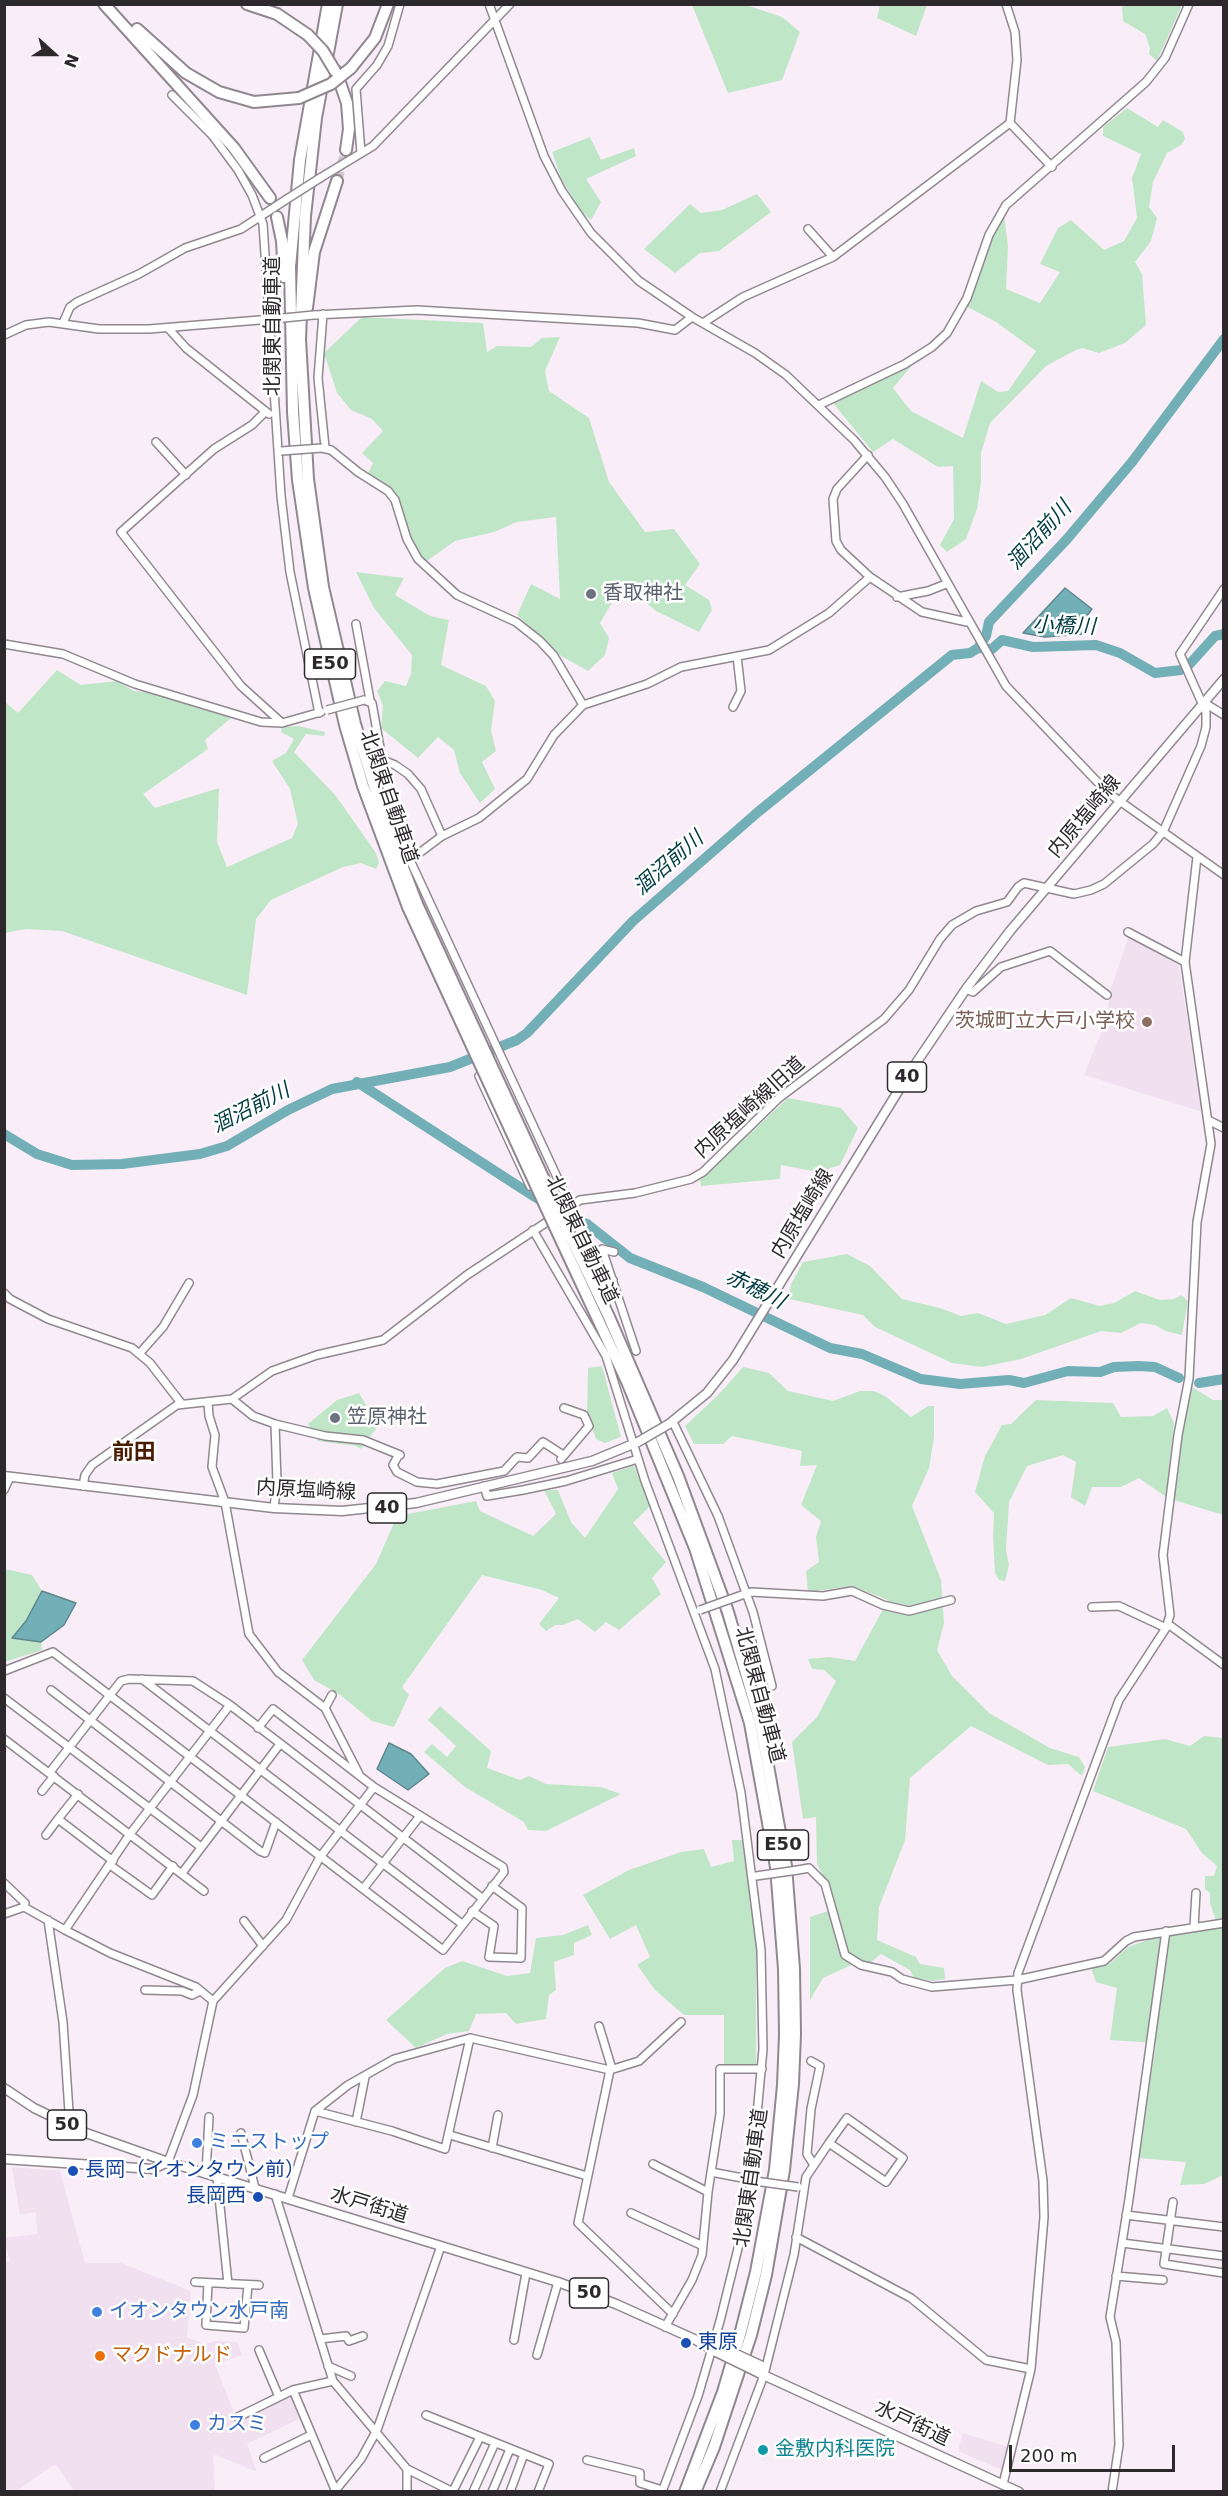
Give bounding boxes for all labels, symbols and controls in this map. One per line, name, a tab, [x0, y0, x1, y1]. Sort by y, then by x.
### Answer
north arrow	[24, 24, 84, 84]
text: N	[60, 51, 83, 70]
street label: 北関東自動車道	[262, 256, 286, 396]
water label: 涸沼前川	[1003, 496, 1077, 576]
place label: 香取神社	[603, 582, 683, 606]
marker: 香取神社	[584, 587, 598, 601]
water label: 小橋川	[1032, 613, 1096, 641]
road number: E50	[304, 649, 356, 679]
street label: 北関東自動車道	[354, 727, 422, 867]
street label: 内原塩崎線	[1044, 771, 1126, 863]
water label: 涸沼前川	[629, 827, 709, 901]
place label: 茨城町立大戸小学校	[955, 1010, 1135, 1034]
marker: 茨城町立大戸小学校	[1140, 1015, 1154, 1029]
street label: 内原塩崎線旧道	[690, 1052, 810, 1164]
road number: 40	[888, 1062, 926, 1092]
water label: 涸沼前川	[208, 1079, 294, 1139]
street label: 内原塩崎線	[767, 1165, 839, 1263]
street label: 北関東自動車道	[540, 1172, 622, 1308]
water label: 赤穂川	[721, 1265, 789, 1315]
place label: 笠原神社	[347, 1406, 427, 1430]
marker: 笠原神社	[328, 1411, 342, 1425]
district label: 前田	[112, 1440, 156, 1466]
street label: 内原塩崎線	[255, 1476, 357, 1506]
road number: 40	[368, 1493, 406, 1523]
street label: 北関東自動車道	[729, 1624, 789, 1766]
road number: E50	[758, 1830, 808, 1860]
street label: 北関東自動車道	[730, 2107, 774, 2249]
road number: 50	[48, 2110, 86, 2140]
place label: ミニストップ	[209, 2131, 329, 2155]
marker: ミニストップ	[190, 2136, 204, 2150]
place label: 長岡（イオンタウン前）	[85, 2159, 305, 2183]
marker: 長岡（イオンタウン前）	[66, 2164, 80, 2178]
street label: 水戸街道	[327, 2183, 411, 2229]
place label: 長岡西	[186, 2185, 246, 2209]
marker: 長岡西	[251, 2190, 265, 2204]
road number: 50	[570, 2278, 608, 2308]
place label: イオンタウン水戸南	[109, 2300, 289, 2324]
marker: イオンタウン水戸南	[90, 2305, 104, 2319]
place label: 東原	[698, 2331, 738, 2355]
marker: 東原	[679, 2336, 693, 2350]
place label: マクドナルド	[112, 2344, 232, 2368]
marker: マクドナルド	[93, 2349, 107, 2363]
street label: 水戸街道	[871, 2396, 953, 2452]
place label: カスミ	[207, 2413, 267, 2437]
marker: カスミ	[188, 2418, 202, 2432]
scale bar	[1012, 2433, 1178, 2471]
place label: 金敷内科医院	[775, 2438, 895, 2462]
marker: 金敷内科医院	[756, 2443, 770, 2457]
text: 200 m	[1020, 2445, 1078, 2466]

